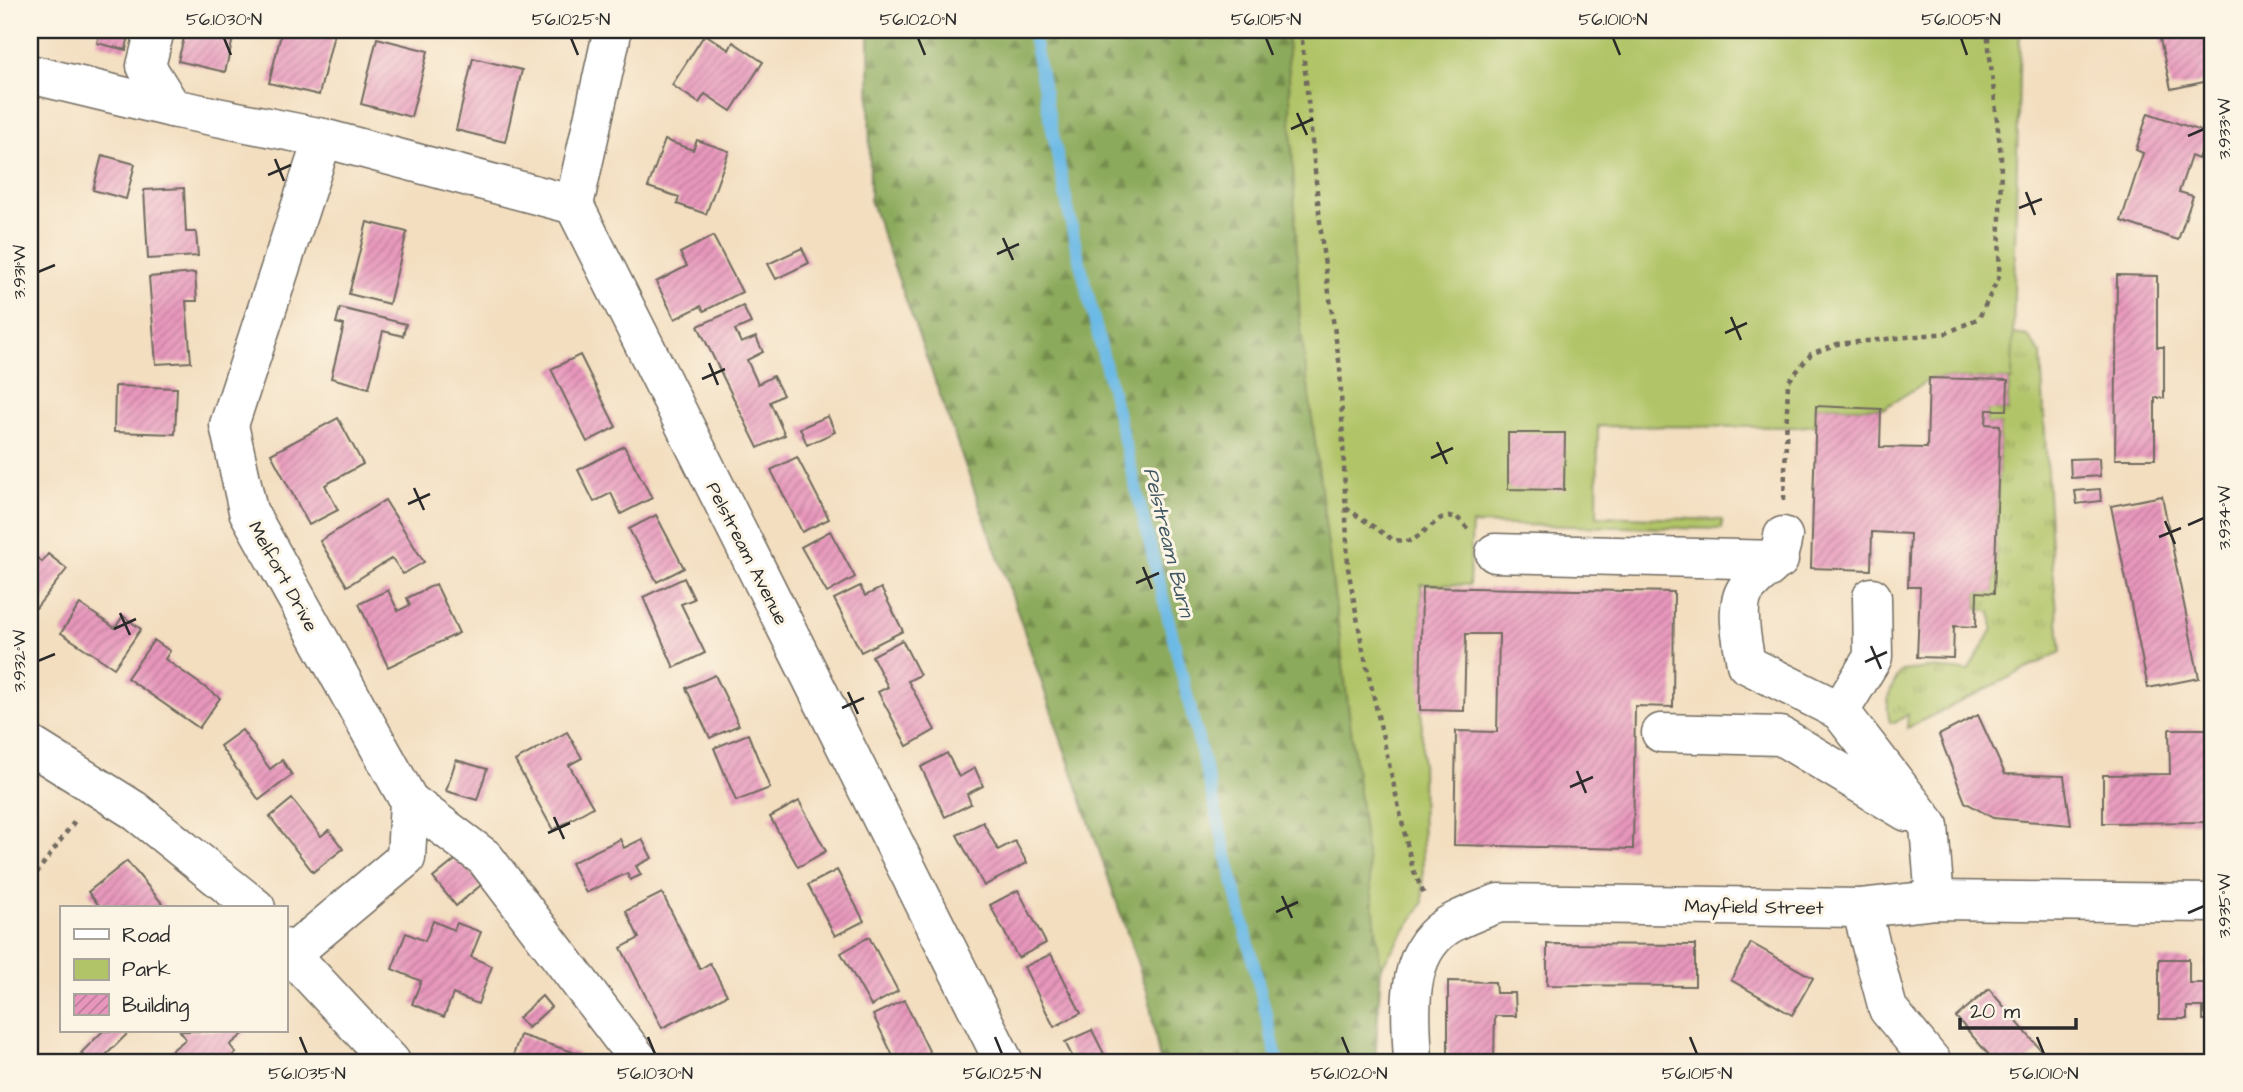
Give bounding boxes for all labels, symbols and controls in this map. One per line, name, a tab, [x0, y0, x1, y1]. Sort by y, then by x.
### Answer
text: 56.1030°N	[186, 7, 262, 32]
text: 56.1025°N	[532, 7, 610, 32]
text: 56.1020°N	[879, 7, 957, 32]
text: 56.1015°N	[1231, 7, 1301, 32]
text: 56.1010°N	[1578, 7, 1648, 32]
text: 56.1005°N	[1921, 7, 2001, 32]
text: 3.933°W	[2212, 98, 2237, 160]
text: 3.931°W	[7, 245, 32, 299]
water label: Pelstream Burn	[1136, 464, 1201, 621]
street label: Pelstream Avenue	[699, 478, 794, 630]
text: 3.934°W	[2212, 486, 2237, 550]
street label: Melfort Drive	[241, 517, 324, 637]
text: 3.932°W	[7, 630, 32, 692]
text: 3.935°W	[2212, 874, 2237, 938]
street label: Mayfield Street	[1684, 893, 1824, 923]
legend	[60, 906, 287, 1032]
text: Road	[122, 921, 170, 950]
text: Park	[122, 955, 171, 984]
scale bar	[1960, 987, 2075, 1031]
text: Building	[122, 991, 190, 1022]
text: 20 m	[1970, 997, 2021, 1026]
text: 56.1035°N	[268, 1061, 346, 1086]
text: 56.1030°N	[617, 1061, 693, 1086]
text: 56.1025°N	[963, 1061, 1041, 1086]
text: 56.1020°N	[1310, 1061, 1388, 1086]
text: 56.1015°N	[1662, 1061, 1732, 1086]
text: 56.1010°N	[2009, 1061, 2079, 1086]

